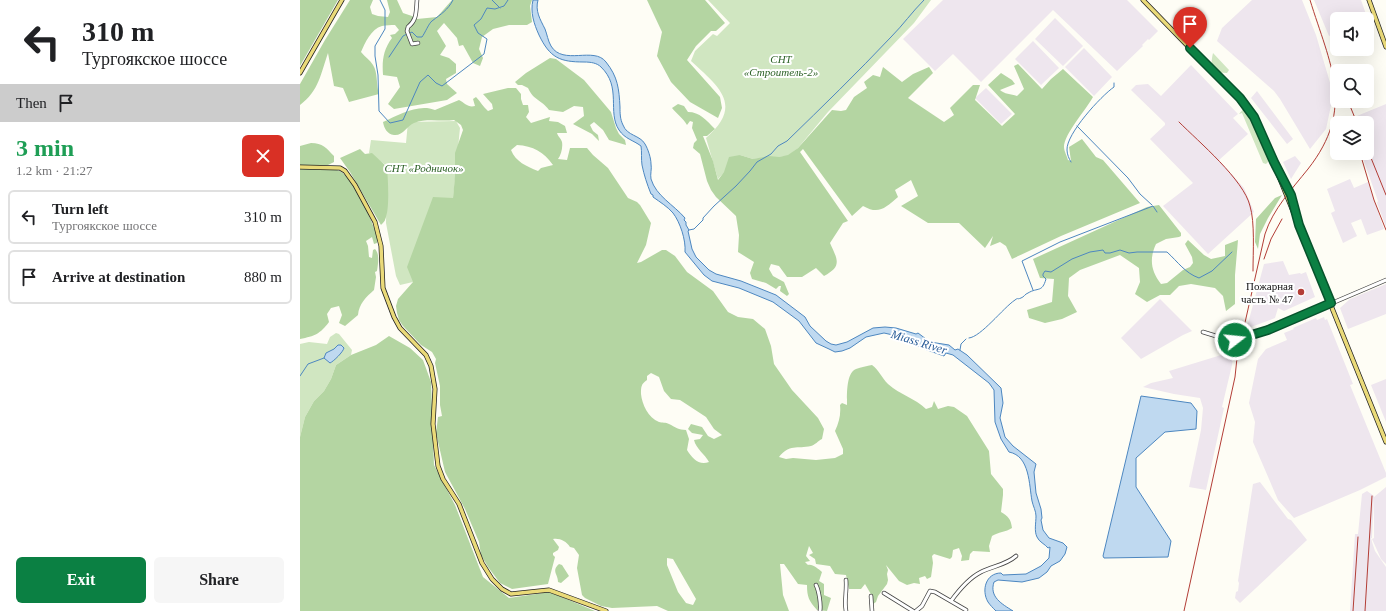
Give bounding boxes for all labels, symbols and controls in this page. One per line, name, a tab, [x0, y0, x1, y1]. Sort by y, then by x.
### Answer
pin	[1173, 7.0, 1207, 48]
map controls	[1330, 12, 1374, 160]
button: sound	[1330, 12, 1374, 56]
icon: arrive	[1179, 13, 1201, 35]
icon: left	[16, 16, 68, 68]
text: 310 m	[82, 16, 154, 47]
text: Тургоякское шоссе	[82, 49, 227, 69]
park label: СНТ «Строитель-2»	[744, 53, 818, 78]
button: search	[1330, 64, 1374, 108]
icon: arrive	[55, 92, 77, 114]
text: Then	[16, 95, 47, 111]
button: layers	[1330, 116, 1374, 160]
text: 3 min	[16, 135, 74, 161]
button: close	[242, 135, 284, 177]
park label: СНТ «Родничок»	[384, 162, 464, 174]
text: 1.2 km · 21:27	[16, 163, 93, 178]
text: Turn left	[52, 201, 109, 217]
icon: left	[18, 206, 40, 228]
text: 310 m	[244, 209, 282, 225]
text: Тургоякское шоссе	[52, 218, 157, 233]
icon: arrive	[18, 266, 40, 288]
text: Arrive at destination	[52, 269, 185, 285]
text: 880 m	[244, 269, 282, 285]
place label: Пожарная часть № 47	[1241, 280, 1293, 305]
marker: Пожарная часть № 47	[1296, 287, 1306, 297]
position arrow	[1214, 319, 1256, 361]
water label: Miass River	[888, 327, 949, 357]
button: Exit	[16, 557, 146, 603]
button: Share	[154, 557, 284, 603]

